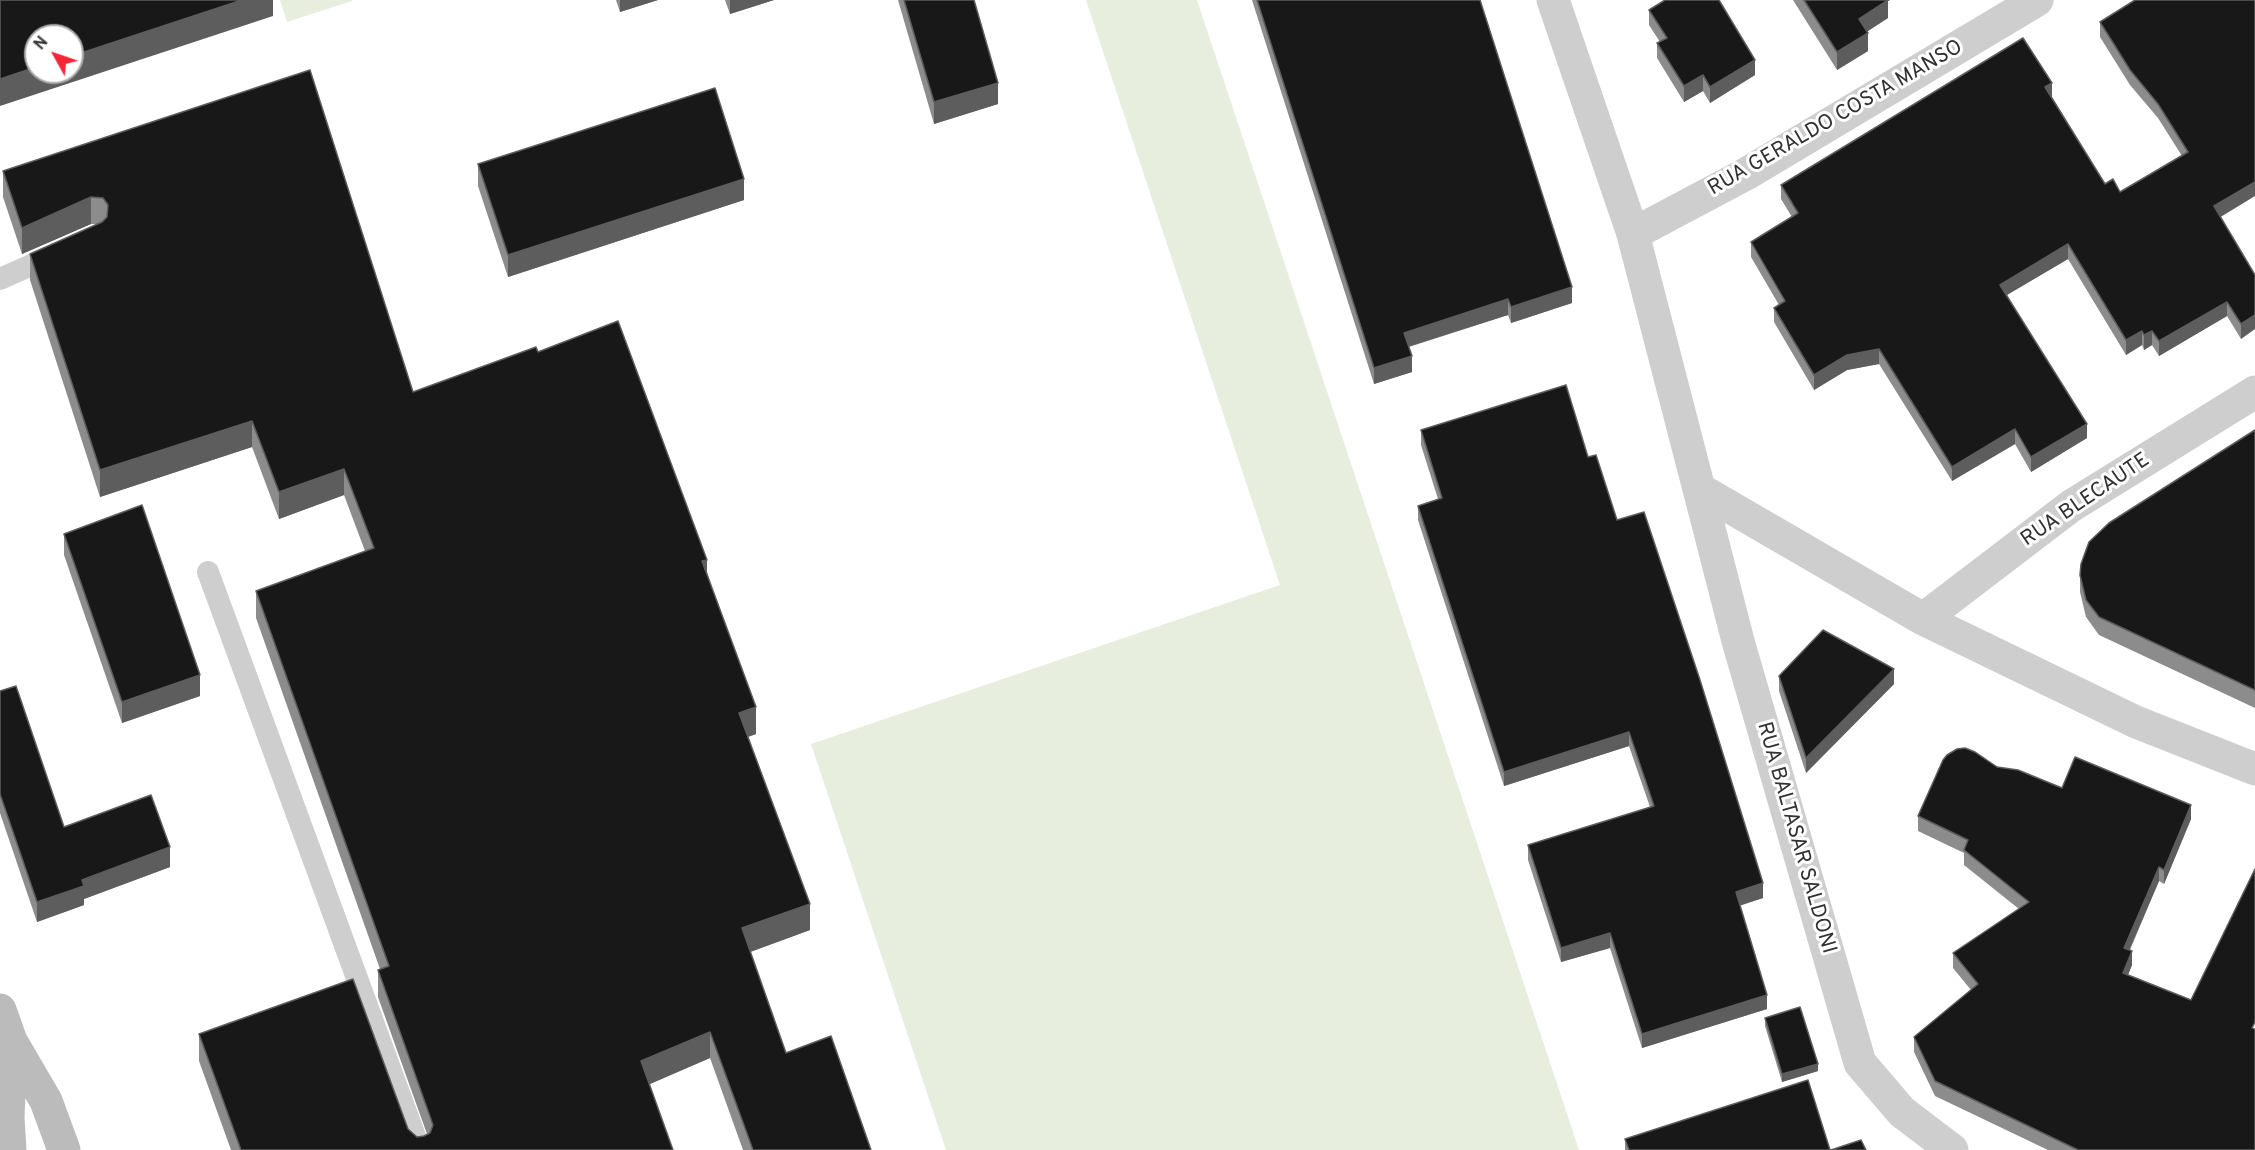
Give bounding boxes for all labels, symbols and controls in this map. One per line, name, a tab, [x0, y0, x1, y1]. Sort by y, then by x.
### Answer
north arrow	[24, 24, 84, 84]
text: N	[30, 33, 53, 55]
street label: RUA GERALDO COSTA MANSO	[1704, 36, 1968, 202]
street label: RUA BLECAUTE	[2017, 449, 2155, 553]
street label: RUA BALTASAR SALDONI	[1750, 719, 1840, 957]

